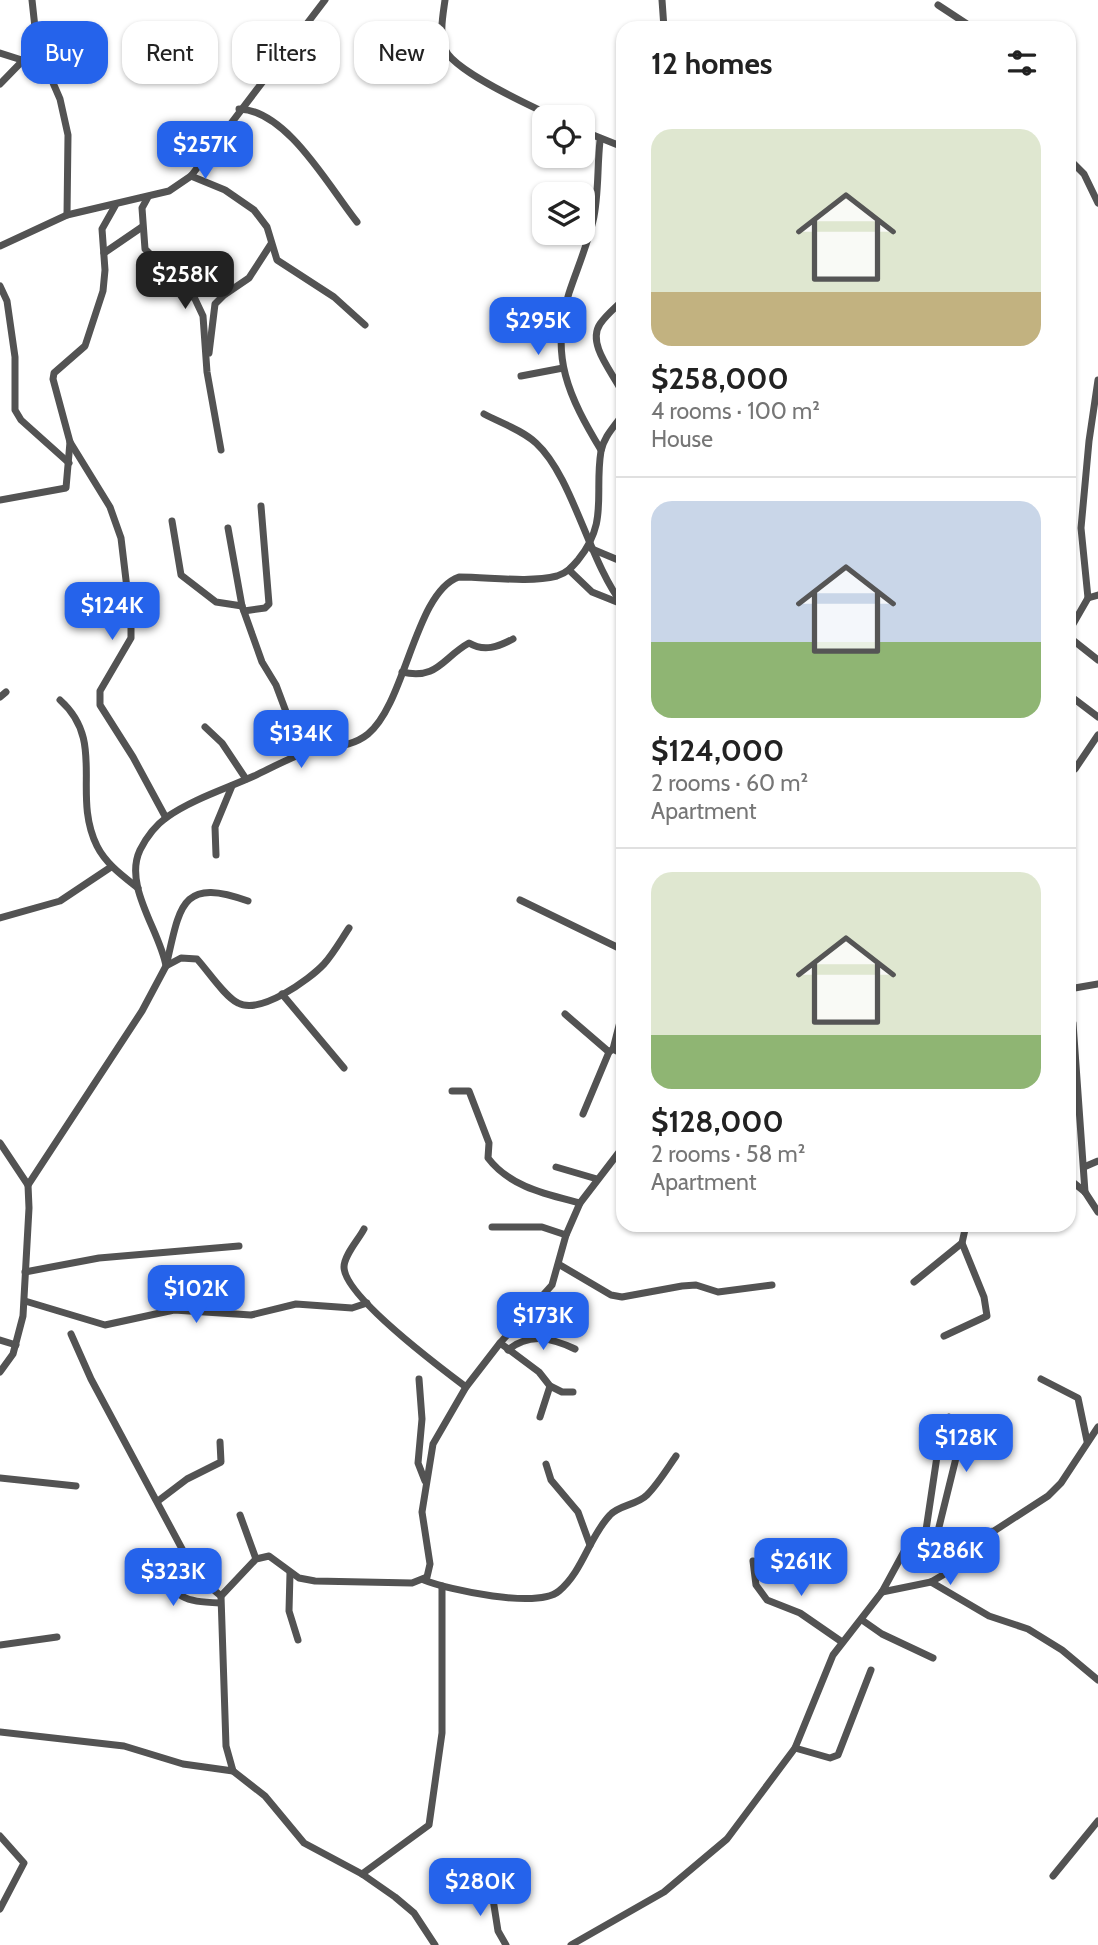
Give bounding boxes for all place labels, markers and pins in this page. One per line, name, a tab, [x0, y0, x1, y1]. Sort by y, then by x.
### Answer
pin: $257K	[156, 122, 254, 181]
pin: $258K	[136, 252, 234, 311]
pin: $295K	[489, 298, 587, 357]
pin: $124K	[63, 582, 161, 642]
pin: $134K	[252, 710, 350, 770]
pin: $102K	[147, 1266, 245, 1325]
pin: $173K	[494, 1292, 592, 1352]
pin: $128K	[917, 1414, 1015, 1474]
pin: $286K	[901, 1528, 999, 1587]
pin: $261K	[752, 1538, 850, 1598]
pin: $323K	[124, 1548, 222, 1608]
pin: $280K	[431, 1858, 529, 1918]

